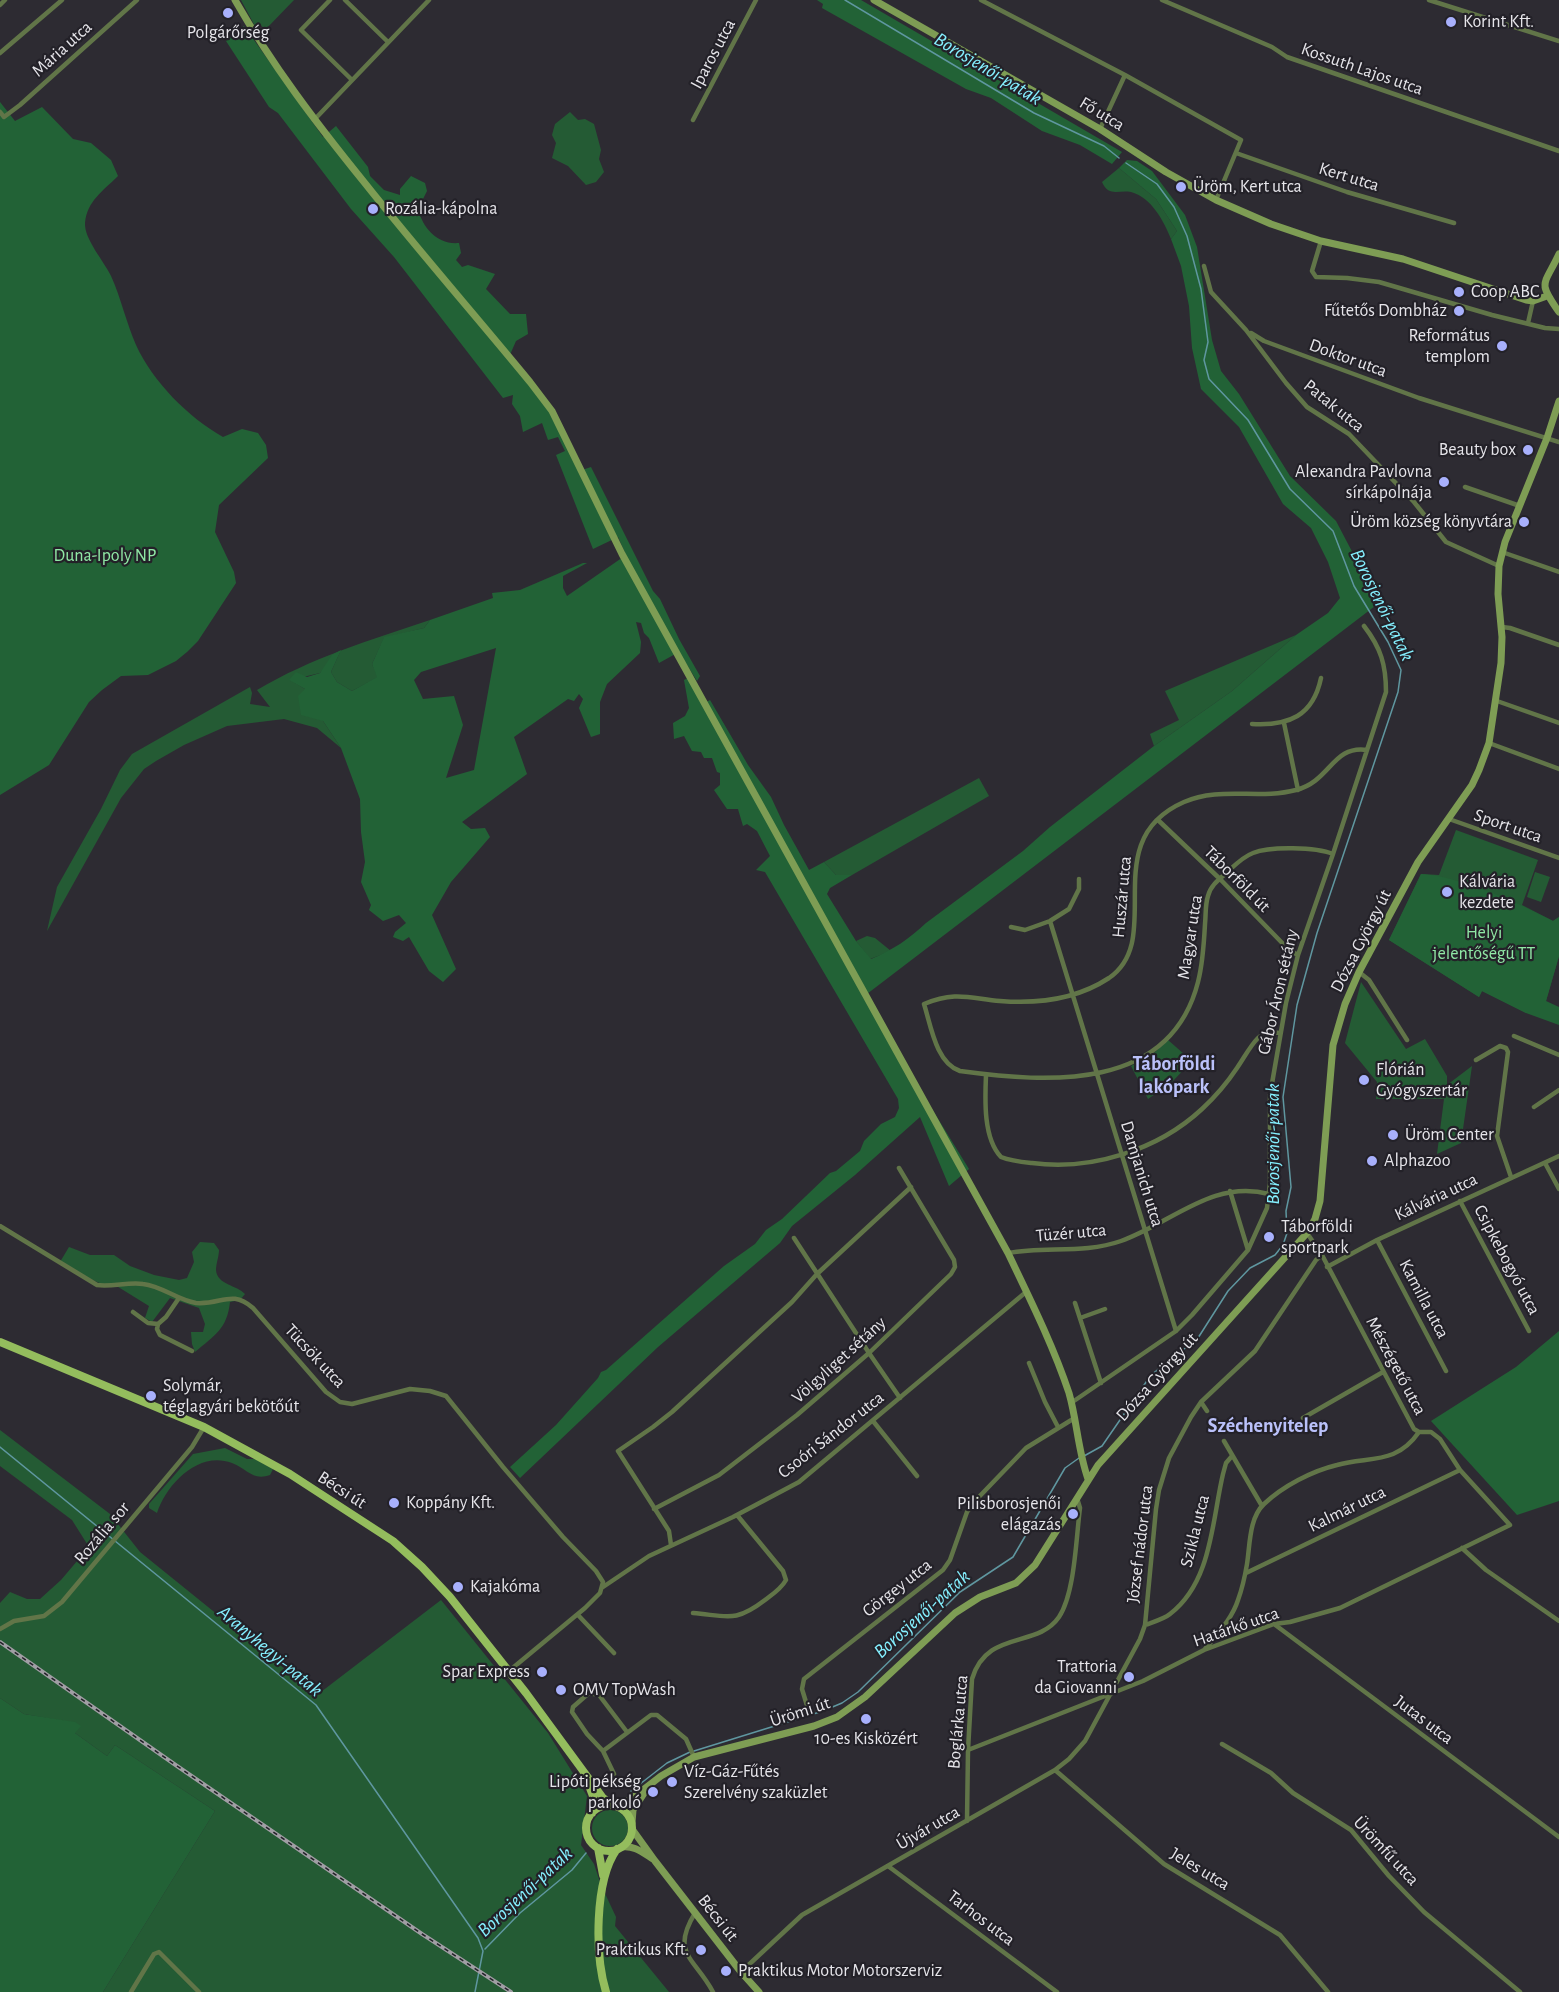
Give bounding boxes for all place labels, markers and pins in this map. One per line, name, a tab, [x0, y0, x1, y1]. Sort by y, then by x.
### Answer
marker: Polgárőrség	[221, 6, 235, 20]
place label: Korint Kft.	[1463, 11, 1534, 33]
marker: Korint Kft.	[1444, 15, 1458, 29]
place label: Polgárőrség	[187, 22, 269, 44]
place label: Üröm, Kert utca	[1193, 176, 1302, 198]
marker: Üröm, Kert utca	[1174, 180, 1188, 194]
place label: Rozália-kápolna	[385, 198, 498, 220]
marker: Rozália-kápolna	[366, 202, 380, 216]
place label: Coop ABC	[1471, 281, 1539, 303]
marker: Coop ABC	[1452, 285, 1466, 299]
place label: Fűtetős Dombház	[1324, 300, 1447, 322]
marker: Fűtetős Dombház	[1452, 304, 1466, 318]
place label: Református templom	[1408, 325, 1490, 368]
marker: Református templom	[1495, 339, 1509, 353]
place label: Beauty box	[1439, 439, 1516, 461]
marker: Beauty box	[1521, 443, 1535, 457]
place label: Alexandra Pavlovna sírkápolnája	[1295, 461, 1432, 504]
marker: Alexandra Pavlovna sírkápolnája	[1437, 475, 1451, 489]
place label: Üröm község könyvtára	[1350, 511, 1512, 533]
marker: Üröm község könyvtára	[1517, 515, 1531, 529]
place label: Kálvária kezdete	[1459, 871, 1515, 914]
marker: Kálvária kezdete	[1440, 885, 1454, 899]
place label: Flórián Gyógyszertár	[1376, 1059, 1467, 1102]
marker: Flórián Gyógyszertár	[1357, 1073, 1371, 1087]
place label: Üröm Center	[1405, 1124, 1494, 1146]
marker: Üröm Center	[1386, 1128, 1400, 1142]
place label: Alphazoo	[1384, 1150, 1451, 1172]
marker: Alphazoo	[1365, 1154, 1379, 1168]
place label: Táborföldi sportpark	[1281, 1216, 1353, 1258]
marker: Táborföldi sportpark	[1262, 1230, 1276, 1244]
place label: Solymár, téglagyári bekötőút	[163, 1375, 299, 1418]
marker: Solymár, téglagyári bekötőút	[144, 1389, 158, 1403]
place label: Koppány Kft.	[406, 1492, 495, 1514]
place label: Pilisborosjenői elágazás	[957, 1493, 1061, 1536]
marker: Koppány Kft.	[387, 1496, 401, 1510]
marker: Pilisborosjenői elágazás	[1066, 1507, 1080, 1521]
place label: Kajakóma	[470, 1576, 540, 1598]
marker: Kajakóma	[451, 1580, 465, 1594]
place label: Trattoria da Giovanni	[1034, 1656, 1117, 1698]
place label: Spar Express	[443, 1661, 530, 1683]
marker: Spar Express	[535, 1665, 549, 1679]
marker: Trattoria da Giovanni	[1122, 1670, 1136, 1684]
place label: OMV TopWash	[573, 1679, 676, 1701]
marker: OMV TopWash	[554, 1683, 568, 1697]
marker: 10-es Kisközért	[859, 1712, 873, 1726]
place label: 10-es Kisközért	[814, 1728, 918, 1750]
place label: Víz-Gáz-Fűtés Szerelvény szaküzlet	[684, 1761, 827, 1804]
place label: Lipóti pékség parkoló	[549, 1771, 641, 1814]
marker: Víz-Gáz-Fűtés Szerelvény szaküzlet	[665, 1775, 679, 1789]
marker: Lipóti pékség parkoló	[646, 1785, 660, 1799]
place label: Praktikus Kft.	[596, 1939, 689, 1961]
marker: Praktikus Kft.	[694, 1943, 708, 1957]
place label: Praktikus Motor Motorszerviz	[738, 1960, 942, 1982]
marker: Praktikus Motor Motorszerviz	[719, 1964, 733, 1978]

